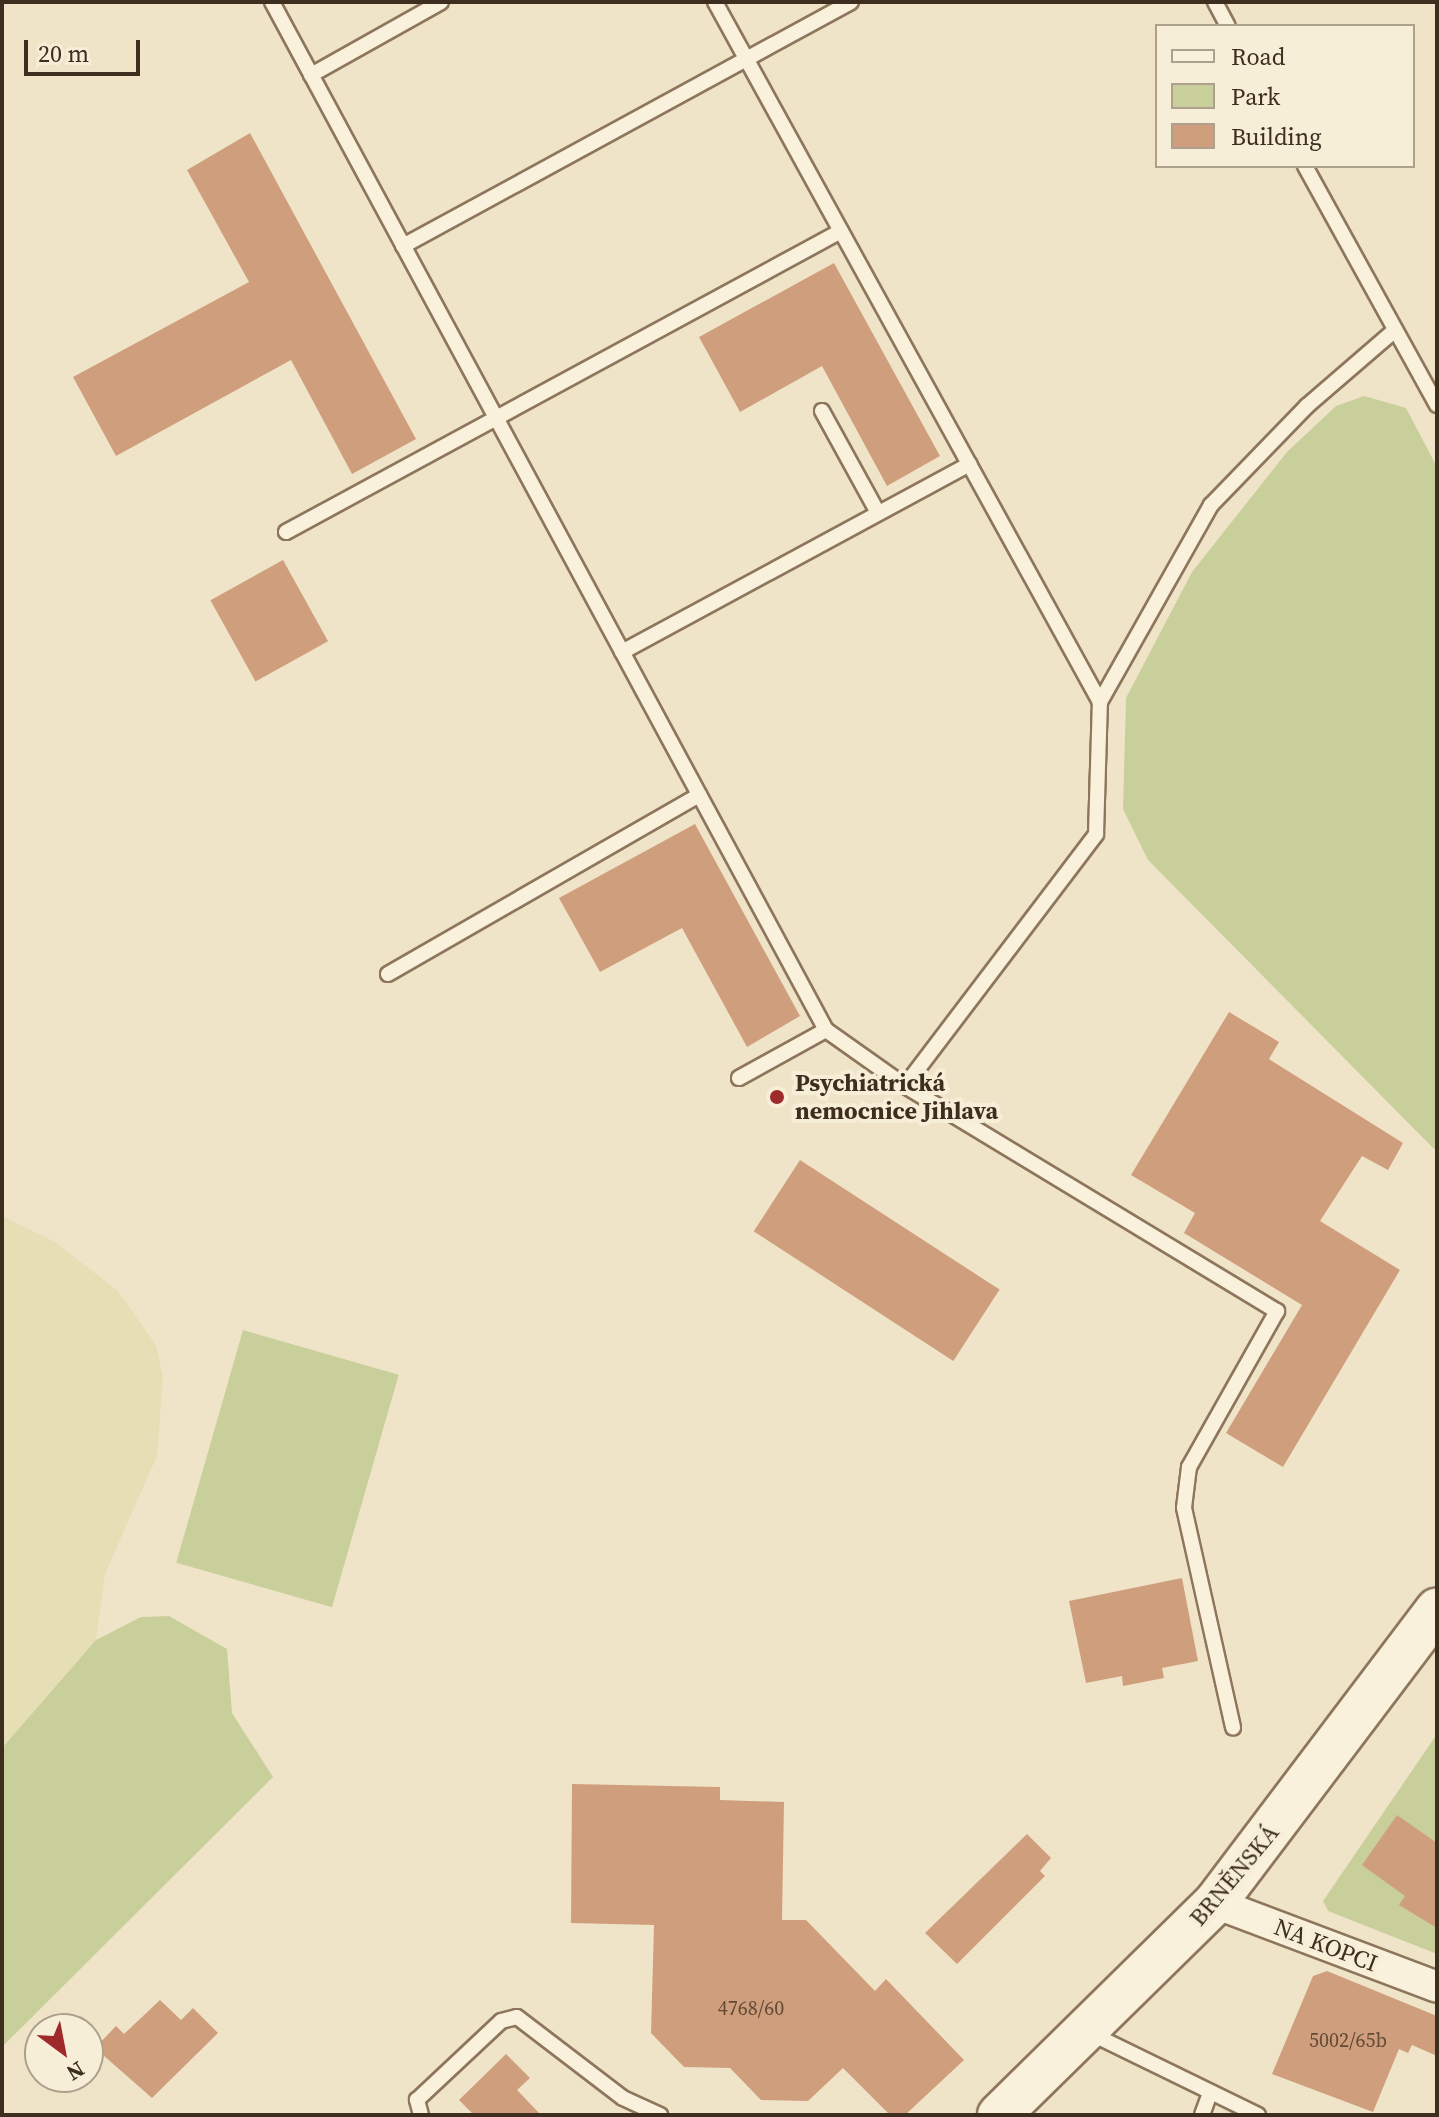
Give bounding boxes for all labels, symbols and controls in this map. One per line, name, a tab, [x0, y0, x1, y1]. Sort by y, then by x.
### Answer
scale bar	[28, 24, 144, 74]
legend	[1155, 24, 1415, 168]
text: 20 m	[38, 37, 89, 70]
text: Road	[1231, 40, 1285, 73]
text: Park	[1231, 80, 1280, 113]
text: Building	[1231, 120, 1322, 153]
place label: Psychiatrická nemocnice Jihlava	[795, 1069, 998, 1125]
marker: Psychiatrická nemocnice Jihlava	[766, 1086, 788, 1108]
street label: BRNĚNSKÁ	[1183, 1818, 1285, 1932]
street label: NA KOPCI	[1270, 1912, 1382, 1978]
house number: 4768/60	[718, 1996, 784, 2020]
north arrow	[24, 2013, 104, 2093]
house number: 5002/65b	[1309, 2028, 1387, 2052]
text: N	[61, 2055, 90, 2089]

